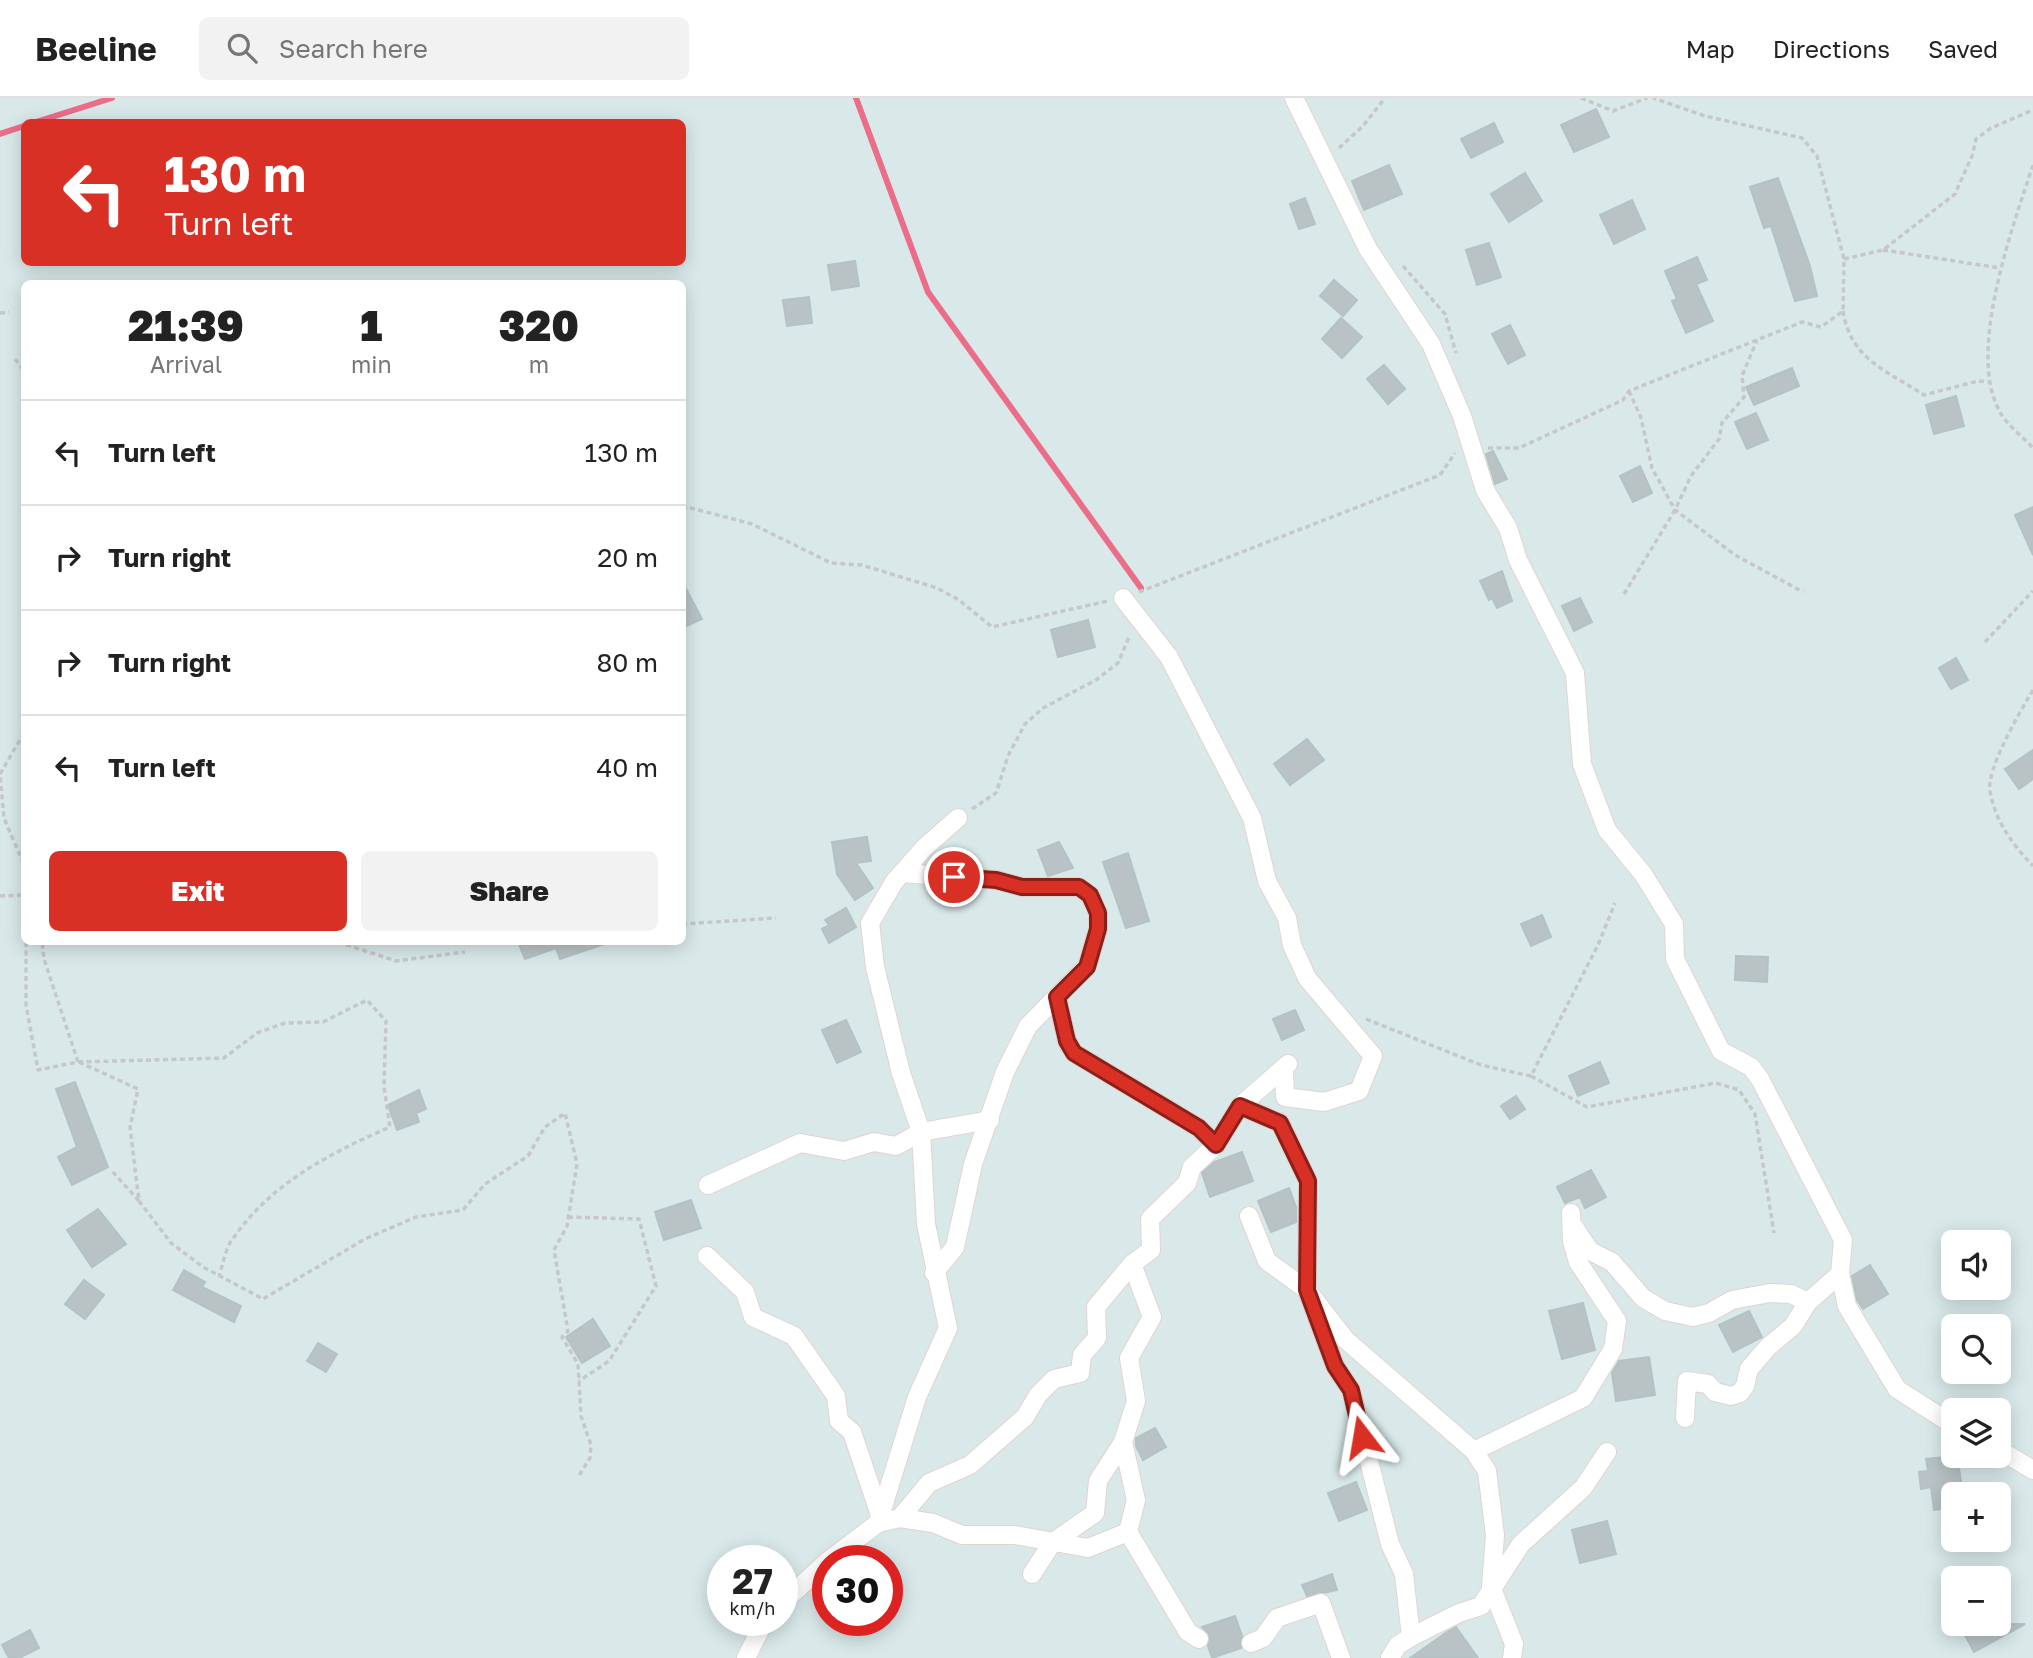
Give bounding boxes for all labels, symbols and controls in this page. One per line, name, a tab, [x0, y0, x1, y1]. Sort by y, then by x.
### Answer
search box	[199, 17, 689, 80]
text: Beeline	[35, 29, 157, 68]
icon: search	[223, 29, 261, 67]
text: Search here	[279, 33, 428, 64]
text: Map	[1686, 34, 1735, 63]
text: Directions	[1773, 34, 1890, 63]
text: Saved	[1928, 34, 1998, 63]
text: 130 m	[164, 144, 306, 203]
icon: left	[49, 147, 140, 238]
text: Turn left	[164, 204, 293, 242]
text: 21:39	[128, 300, 244, 350]
text: 1	[360, 300, 382, 350]
text: 320	[499, 300, 579, 350]
text: Arrival	[150, 350, 222, 378]
text: min	[351, 350, 392, 378]
text: m	[529, 350, 549, 378]
icon: left	[49, 434, 87, 472]
text: Turn left	[108, 437, 216, 468]
text: 130 m	[585, 437, 658, 468]
icon: right	[49, 539, 87, 577]
text: Turn right	[108, 542, 231, 573]
text: 20 m	[597, 542, 658, 573]
icon: right	[49, 644, 87, 682]
text: Turn right	[108, 647, 231, 678]
text: 80 m	[597, 647, 658, 678]
icon: left	[49, 749, 87, 787]
text: Turn left	[108, 752, 216, 783]
text: 40 m	[597, 752, 658, 783]
pin	[924, 847, 984, 907]
button: Exit	[49, 851, 347, 931]
button: Share	[361, 851, 658, 931]
icon: arrive	[935, 858, 973, 896]
map controls	[1941, 1230, 2011, 1636]
button: sound	[1941, 1230, 2011, 1300]
button: search	[1941, 1314, 2011, 1384]
button: layers	[1941, 1398, 2011, 1468]
position arrow	[1325, 1400, 1399, 1474]
button: +	[1941, 1482, 2011, 1552]
speed limit sign: 30	[812, 1545, 903, 1636]
text: 27	[732, 1560, 773, 1602]
button: −	[1941, 1566, 2011, 1636]
text: km/h	[730, 1597, 775, 1619]

